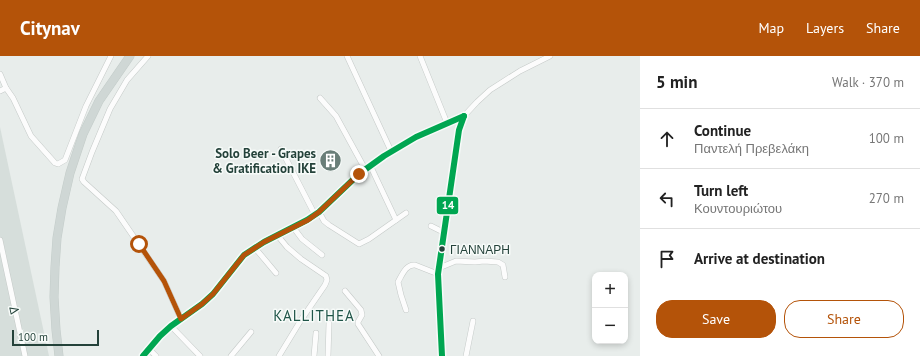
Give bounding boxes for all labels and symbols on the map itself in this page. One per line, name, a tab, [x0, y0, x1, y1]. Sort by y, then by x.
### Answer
place label: Solo Beer - Grapes & Gratification IKE	[212, 145, 317, 177]
building icon: Solo Beer - Grapes & Gratification IKE	[318, 147, 344, 173]
route end	[350, 165, 368, 183]
line badge: 14	[436, 196, 459, 215]
text: 14	[442, 198, 455, 212]
route start	[130, 235, 148, 253]
place label: ΓΙΑΝΝΑΡΗ	[450, 242, 510, 257]
marker: ΓΙΑΝΝΑΡΗ	[437, 244, 447, 254]
street label: Δ	[5, 305, 24, 316]
district label: KALLITHEA	[273, 306, 355, 325]
scale bar	[12, 328, 99, 347]

